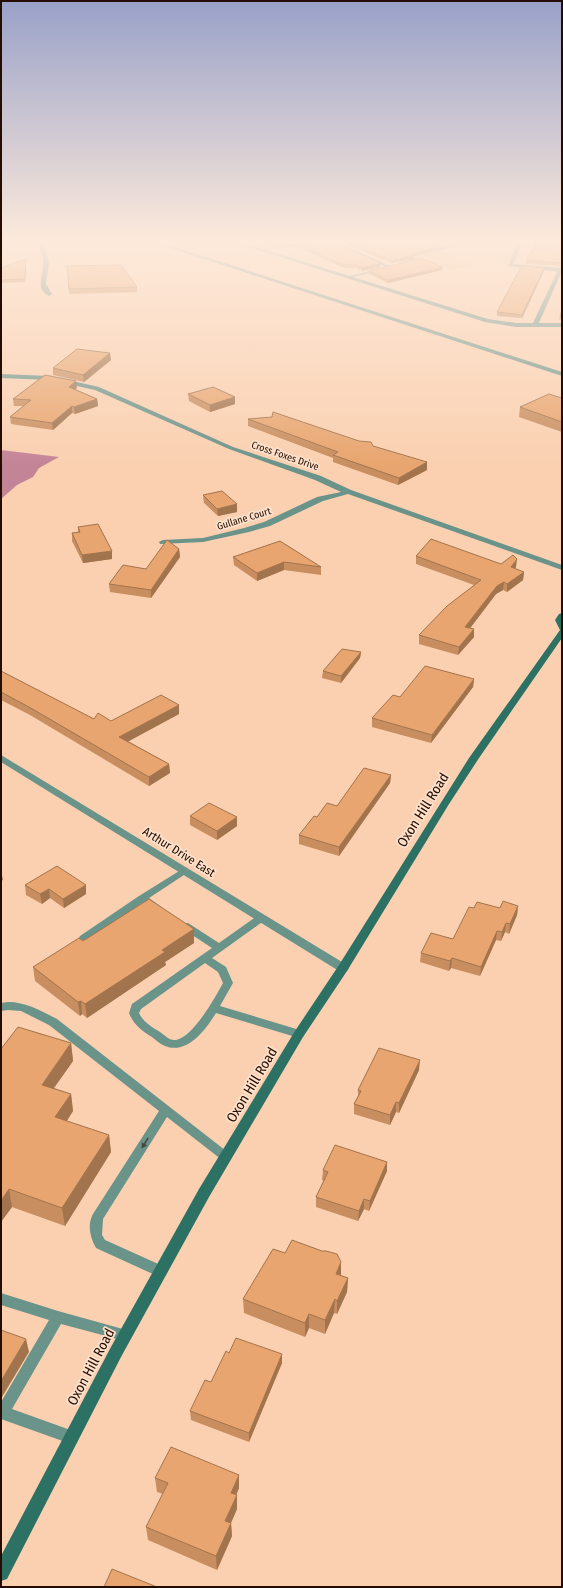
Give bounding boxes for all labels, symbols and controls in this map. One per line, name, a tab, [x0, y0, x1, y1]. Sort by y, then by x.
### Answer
street label: Cross Foxes Drive	[250, 439, 320, 473]
street label: Gullane Court	[216, 505, 273, 533]
street label: Oxon Hill Road	[393, 770, 453, 850]
street label: Arthur Drive East	[140, 824, 218, 880]
street label: Oxon Hill Road	[223, 1044, 281, 1126]
one-way arrow	[141, 1137, 148, 1149]
street label: Oxon Hill Road	[64, 1326, 118, 1408]

